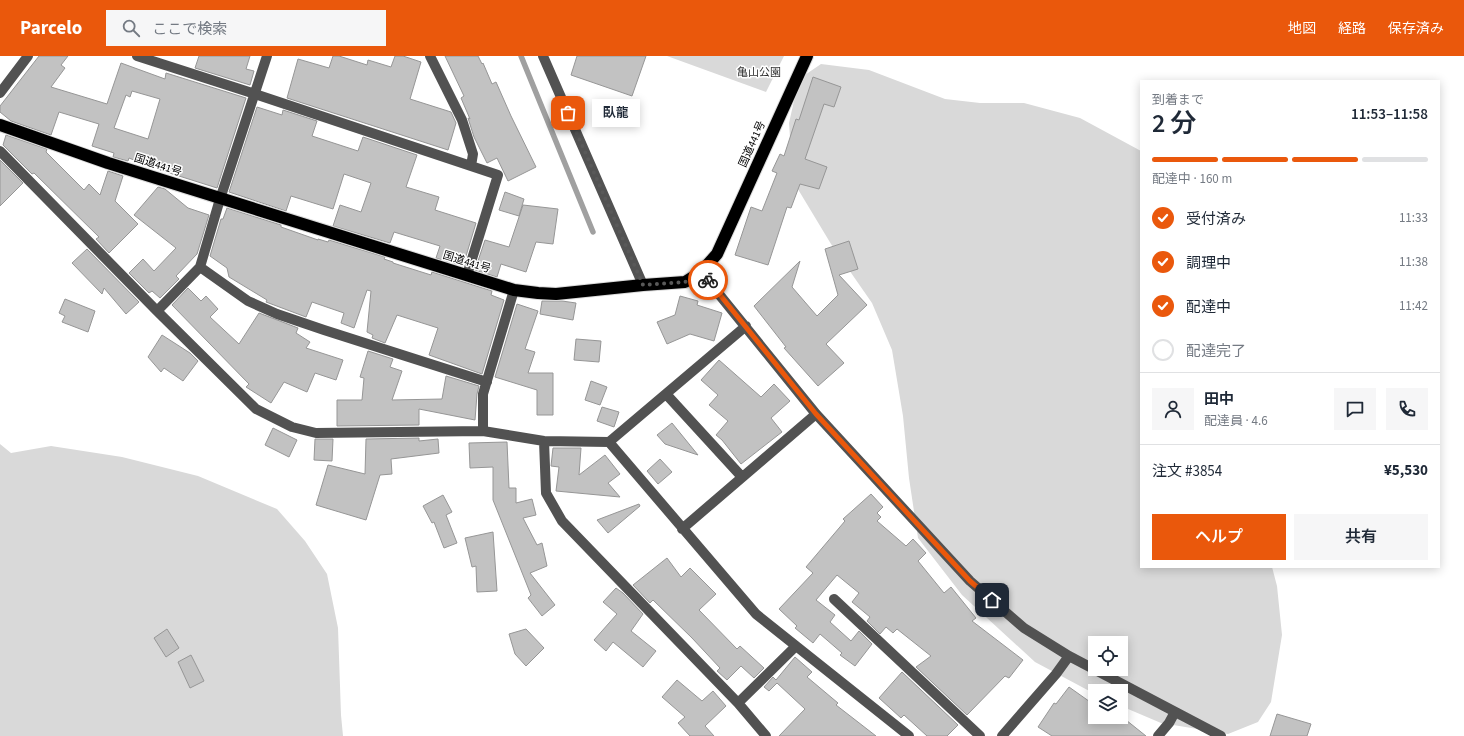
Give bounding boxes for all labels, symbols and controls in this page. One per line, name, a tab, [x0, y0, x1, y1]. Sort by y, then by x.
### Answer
search box	[106, 10, 386, 46]
text: Parcelo	[20, 15, 82, 42]
icon: search	[120, 17, 142, 39]
text: ここで検索	[152, 19, 227, 40]
text: 地図	[1288, 19, 1316, 39]
text: 経路	[1338, 19, 1366, 39]
text: 保存済み	[1388, 19, 1444, 39]
park label: 亀山公園	[737, 65, 781, 80]
text: 到着まで	[1152, 91, 1204, 109]
pin	[551, 96, 585, 130]
callout: 臥龍	[592, 99, 640, 127]
icon: bag	[557, 102, 579, 124]
text: 臥龍	[603, 104, 629, 122]
text: 11:53–11:58	[1351, 104, 1428, 125]
text: 2 分	[1152, 105, 1197, 142]
street label: 国道441号	[735, 118, 769, 170]
street label: 国道441号	[132, 150, 184, 180]
text: 配達中 · 160 m	[1152, 170, 1232, 188]
icon: check	[1152, 207, 1174, 229]
text: 受付済み	[1186, 209, 1246, 230]
text: 11:33	[1399, 209, 1428, 227]
street label: 国道441号	[441, 248, 493, 276]
icon: check	[1152, 251, 1174, 273]
text: 調理中	[1186, 253, 1231, 274]
text: 11:38	[1399, 253, 1428, 271]
courier	[688, 260, 728, 300]
icon: bike	[697, 269, 719, 291]
icon: check	[1152, 295, 1174, 317]
text: 配達中	[1186, 297, 1231, 318]
text: 11:42	[1399, 297, 1428, 315]
text: 配達完了	[1186, 341, 1246, 362]
button: person	[1152, 388, 1194, 430]
button: chat	[1334, 388, 1376, 430]
button: phone	[1386, 388, 1428, 430]
text: 田中	[1204, 389, 1234, 410]
text: 配達員 · 4.6	[1204, 412, 1268, 430]
text: ¥5,530	[1384, 460, 1428, 481]
text: 注文 #3854	[1152, 461, 1222, 482]
button: ヘルプ	[1152, 514, 1286, 560]
button: 共有	[1294, 514, 1428, 560]
pin	[975, 583, 1009, 617]
icon: home	[981, 589, 1003, 611]
map controls	[1088, 636, 1128, 724]
button: locate	[1088, 636, 1128, 676]
button: layers	[1088, 684, 1128, 724]

